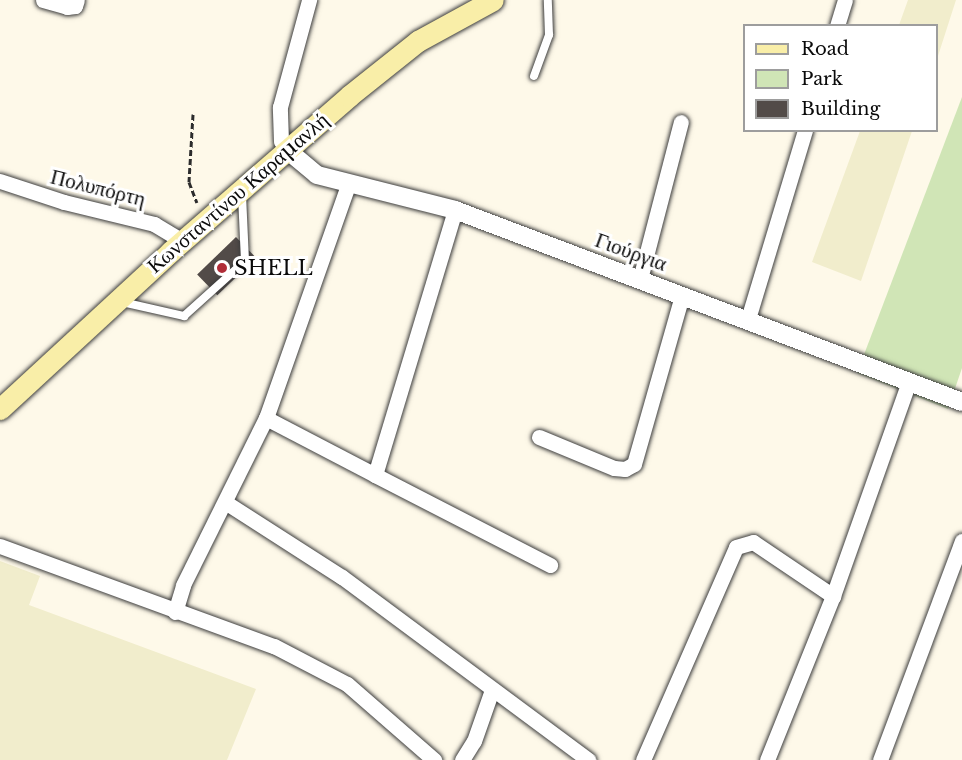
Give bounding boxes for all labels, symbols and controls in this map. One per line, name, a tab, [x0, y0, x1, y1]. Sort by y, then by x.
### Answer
legend	[743, 24, 938, 132]
text: Road	[801, 38, 849, 60]
text: Park	[801, 68, 843, 90]
text: Building	[801, 98, 880, 120]
street label: Κωνσταντίνου Καραμανλή	[142, 107, 334, 279]
street label: Πολυπόρτη	[48, 164, 148, 212]
street label: Γιούργια	[592, 227, 670, 277]
place label: SHELL	[234, 255, 313, 281]
marker: SHELL	[215, 261, 229, 275]

